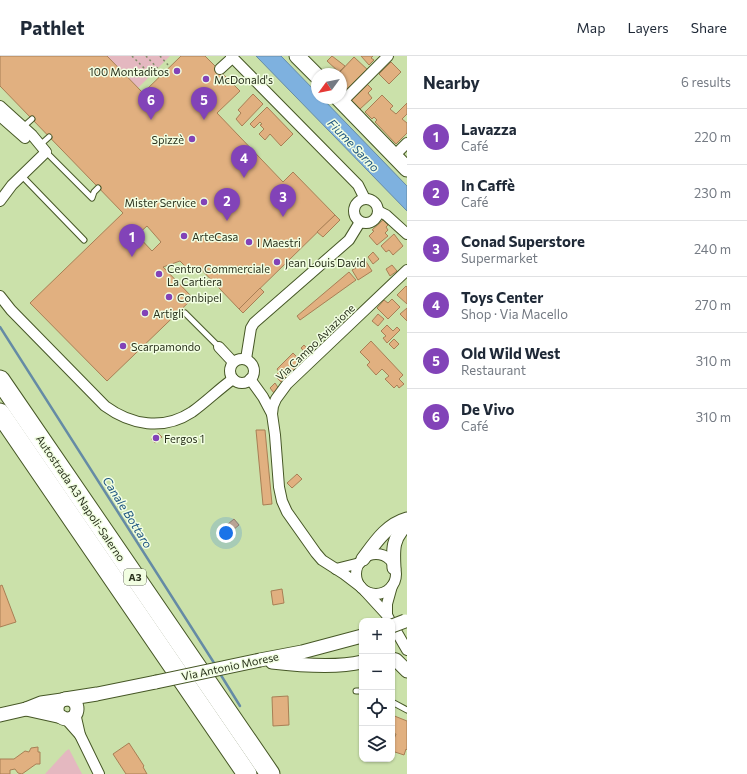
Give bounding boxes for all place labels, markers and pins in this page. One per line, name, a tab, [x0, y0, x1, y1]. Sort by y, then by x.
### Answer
place label: 100 Montaditos	[89, 65, 169, 78]
marker: 100 Montaditos	[172, 66, 182, 76]
place label: McDonald's	[214, 73, 273, 86]
marker: McDonald's	[201, 74, 211, 84]
pin: 6	[138, 87, 164, 120]
pin: 5	[191, 87, 217, 120]
place label: Spizzè	[151, 133, 184, 146]
marker: Spizzè	[187, 134, 197, 144]
pin: 4	[231, 145, 257, 178]
pin: 3	[270, 184, 296, 217]
pin: 2	[214, 188, 240, 221]
place label: Mister Service	[125, 196, 196, 209]
marker: Mister Service	[199, 197, 209, 207]
pin: 1	[119, 224, 145, 257]
place label: ArteCasa	[192, 230, 238, 243]
marker: ArteCasa	[179, 231, 189, 241]
place label: I Maestri	[257, 236, 301, 249]
marker: I Maestri	[244, 237, 254, 247]
place label: Jean Louis David	[285, 256, 366, 270]
marker: Jean Louis David	[272, 257, 282, 267]
place label: Centro Commerciale La Cartiera	[167, 262, 270, 288]
marker: Centro Commerciale La Cartiera	[154, 269, 164, 279]
place label: Conbipel	[177, 291, 222, 304]
marker: Conbipel	[164, 292, 174, 302]
place label: Artigli	[153, 307, 184, 320]
marker: Artigli	[140, 308, 150, 318]
place label: Scarpamondo	[131, 340, 201, 353]
marker: Scarpamondo	[118, 341, 128, 351]
place label: Fergos 1	[164, 432, 204, 445]
marker: Fergos 1	[151, 433, 161, 443]

